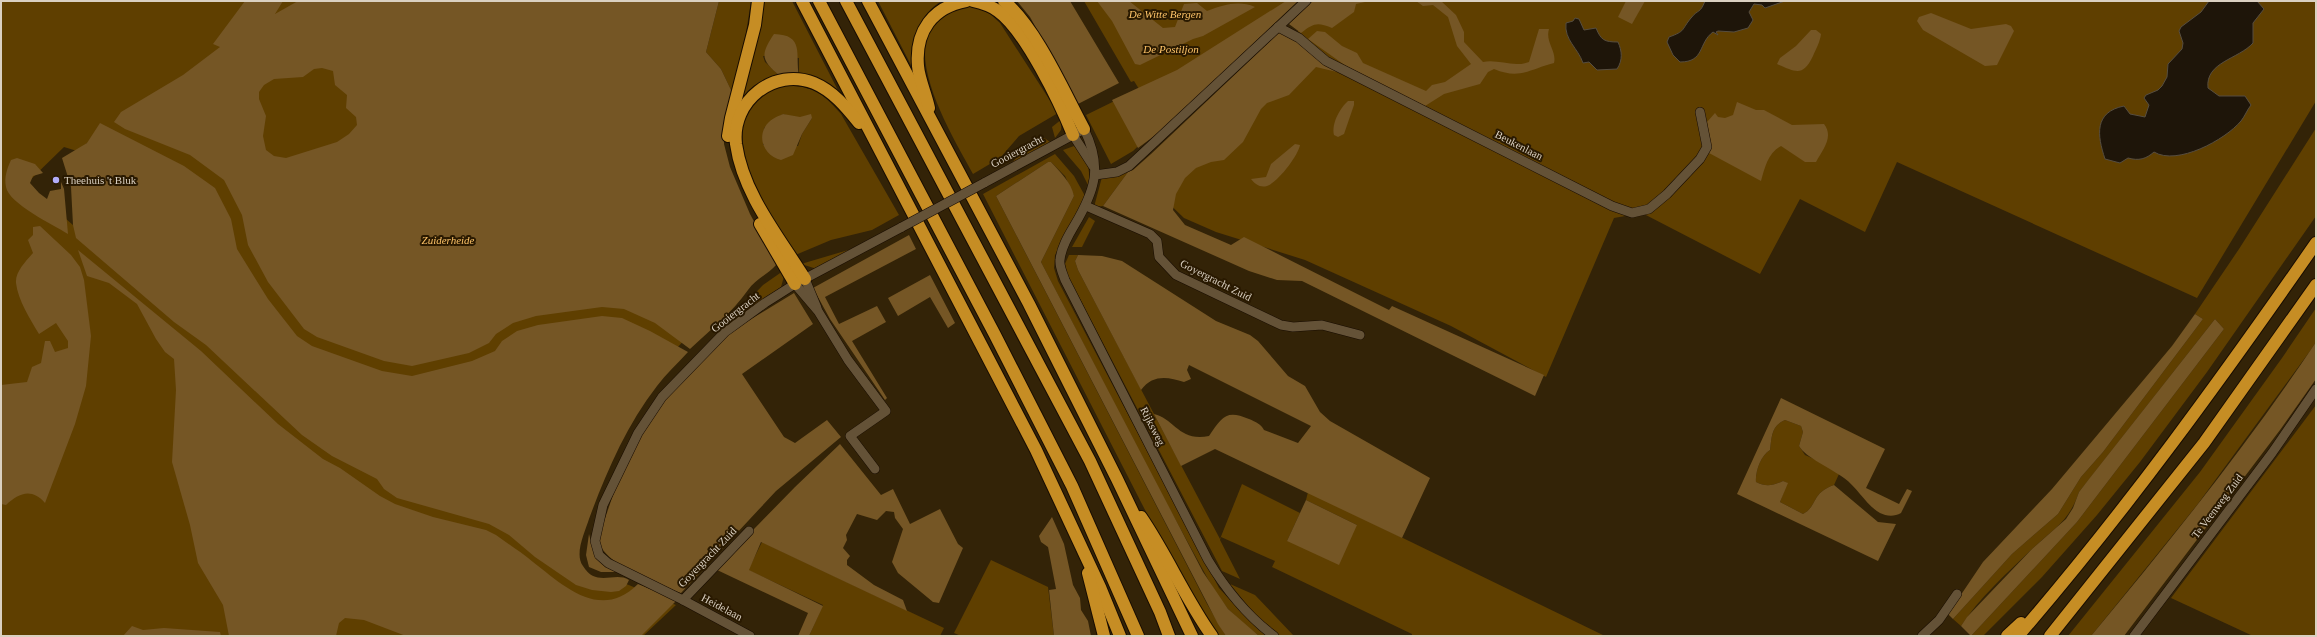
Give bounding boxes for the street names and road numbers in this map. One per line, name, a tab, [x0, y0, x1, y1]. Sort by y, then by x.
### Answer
street label: Beukenlaan	[1493, 128, 1545, 162]
street label: Gooiergracht	[989, 132, 1045, 170]
street label: Goyergracht Zuid	[1178, 257, 1254, 303]
street label: Gooiergracht	[709, 289, 761, 335]
street label: Rijksweg	[1138, 405, 1168, 448]
street label: Te Veenweg Zuid	[2189, 471, 2245, 540]
street label: Goyergracht Zuid	[675, 524, 739, 589]
street label: Heidelaan	[699, 591, 745, 623]

